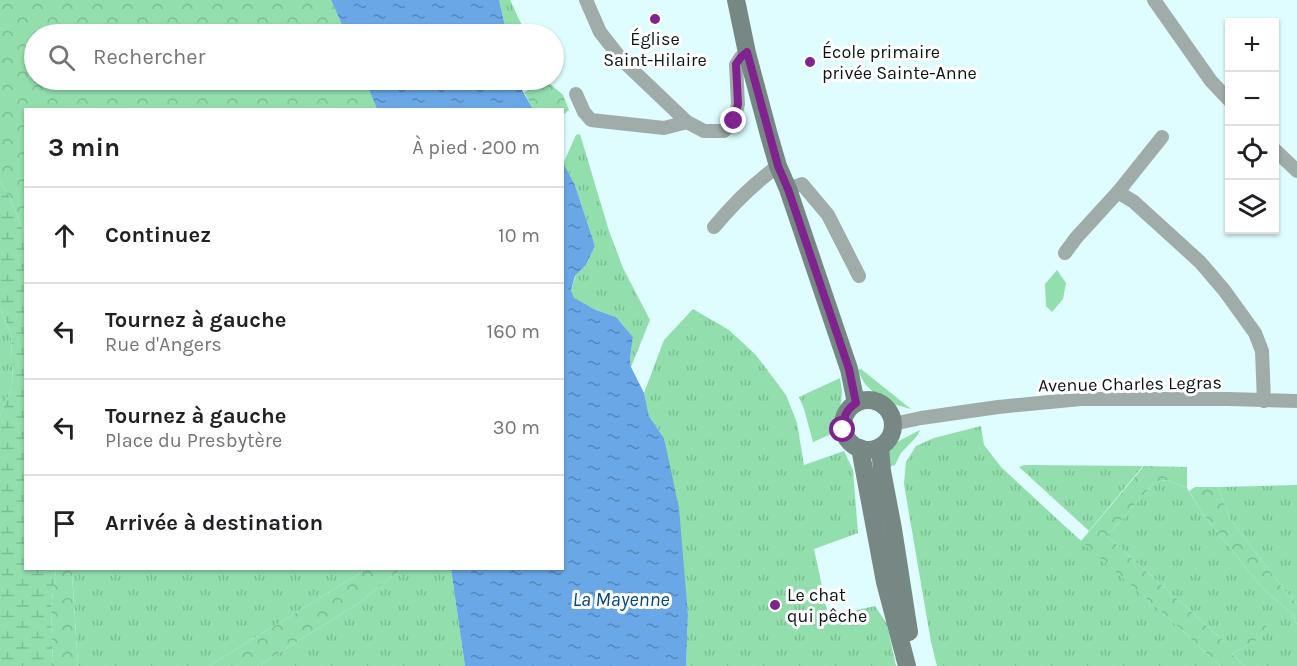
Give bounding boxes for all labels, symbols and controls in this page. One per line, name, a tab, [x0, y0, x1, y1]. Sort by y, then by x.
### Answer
marker: Église Saint-Hilaire	[648, 12, 662, 26]
map controls	[1225, 18, 1279, 234]
button: +	[1225, 18, 1279, 72]
search box	[24, 24, 564, 90]
place label: Église Saint-Hilaire	[603, 27, 707, 71]
place label: École primaire privée Sainte-Anne	[822, 40, 977, 84]
icon: search	[45, 41, 78, 74]
text: Rechercher	[93, 44, 206, 70]
marker: École primaire privée Sainte-Anne	[803, 55, 817, 69]
button: −	[1225, 72, 1279, 126]
route end	[720, 107, 746, 133]
button: locate	[1225, 126, 1279, 180]
text: 3 min	[48, 132, 120, 163]
text: À pied · 200 m	[412, 136, 540, 159]
button: layers	[1225, 180, 1279, 234]
icon: ahead	[48, 219, 81, 252]
text: Continuez	[105, 222, 211, 248]
text: 10 m	[498, 224, 540, 247]
text: Tournez à gauche	[105, 307, 286, 333]
icon: left	[48, 315, 81, 348]
text: 160 m	[487, 320, 540, 343]
text: Rue d'Angers	[105, 333, 222, 356]
street label: Avenue Charles Legras	[1038, 371, 1222, 397]
text: Tournez à gauche	[105, 403, 286, 429]
icon: left	[48, 411, 81, 444]
text: 30 m	[493, 416, 540, 439]
route start	[829, 416, 855, 442]
text: Place du Presbytère	[105, 429, 282, 452]
icon: arrive	[48, 507, 81, 540]
text: Arrivée à destination	[105, 510, 323, 536]
place label: Le chat qui pêche	[787, 584, 867, 627]
water label: La Mayenne	[572, 588, 670, 611]
marker: Le chat qui pêche	[768, 598, 782, 612]

